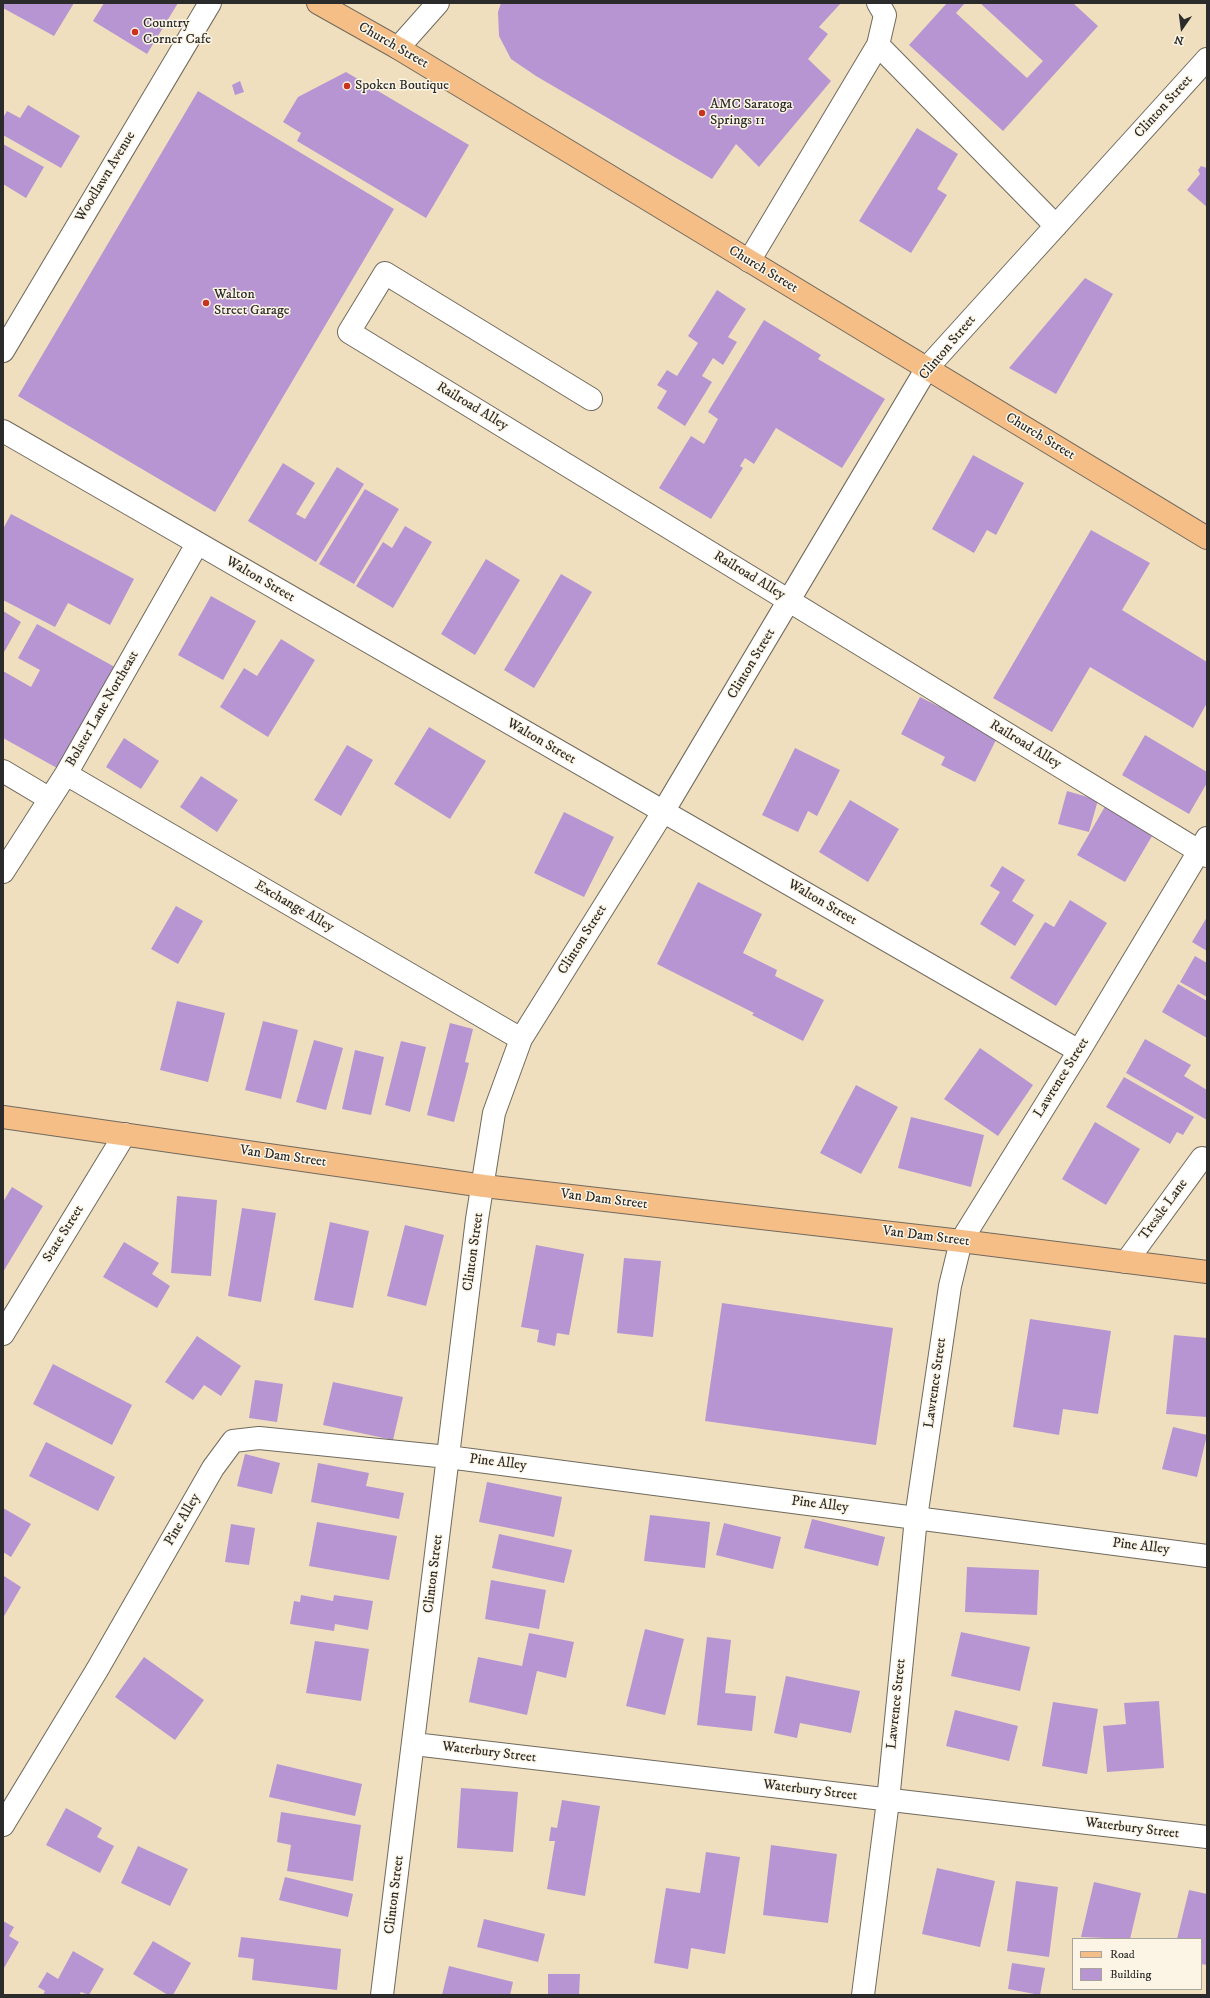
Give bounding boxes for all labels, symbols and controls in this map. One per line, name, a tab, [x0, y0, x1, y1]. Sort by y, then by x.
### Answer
north arrow	[1162, 8, 1202, 48]
place label: Country Corner Cafe	[143, 16, 211, 48]
street label: Church Street	[355, 19, 431, 73]
marker: Country Corner Cafe	[130, 27, 140, 37]
text: N	[1173, 32, 1185, 48]
street label: Clinton Street	[1131, 72, 1197, 142]
place label: Spoken Boutique	[355, 78, 449, 94]
marker: Spoken Boutique	[342, 81, 352, 91]
place label: AMC Saratoga Springs 11	[710, 97, 792, 130]
marker: AMC Saratoga Springs 11	[697, 108, 707, 118]
street label: Woodlawn Avenue	[72, 129, 140, 225]
street label: Church Street	[725, 243, 801, 297]
place label: Walton Street Garage	[214, 287, 290, 320]
marker: Walton Street Garage	[201, 298, 211, 308]
street label: Clinton Street	[916, 312, 980, 384]
street label: Railroad Alley	[433, 379, 511, 435]
street label: Church Street	[1002, 410, 1078, 464]
street label: Railroad Alley	[710, 548, 788, 604]
street label: Walton Street	[223, 554, 297, 606]
street label: Clinton Street	[724, 626, 780, 702]
street label: Bolster Lane Northeast	[63, 648, 143, 770]
street label: Walton Street	[504, 716, 578, 768]
street label: Railroad Alley	[986, 717, 1064, 773]
street label: Walton Street	[785, 877, 859, 929]
street label: Exchange Alley	[251, 878, 337, 936]
street label: Clinton Street	[555, 902, 611, 978]
street label: Lawrence Street	[1031, 1035, 1093, 1121]
street label: Van Dam Street	[239, 1143, 327, 1171]
street label: Tressle Lane	[1136, 1176, 1192, 1244]
street label: Van Dam Street	[560, 1186, 648, 1214]
street label: State Street	[40, 1202, 88, 1266]
street label: Clinton Street	[460, 1212, 488, 1292]
street label: Van Dam Street	[882, 1223, 970, 1251]
street label: Lawrence Street	[921, 1337, 951, 1429]
street label: Pine Alley	[468, 1451, 528, 1475]
street label: Pine Alley	[161, 1491, 205, 1549]
street label: Pine Alley	[790, 1493, 850, 1517]
street label: Clinton Street	[421, 1534, 447, 1614]
street label: Pine Alley	[1111, 1535, 1171, 1559]
street label: Lawrence Street	[884, 1658, 910, 1750]
street label: Waterbury Street	[441, 1739, 537, 1767]
street label: Waterbury Street	[762, 1777, 858, 1805]
street label: Waterbury Street	[1084, 1815, 1180, 1843]
street label: Clinton Street	[382, 1855, 408, 1935]
legend	[1072, 1938, 1202, 1990]
text: Road	[1110, 1947, 1135, 1962]
text: Building	[1110, 1967, 1151, 1982]

